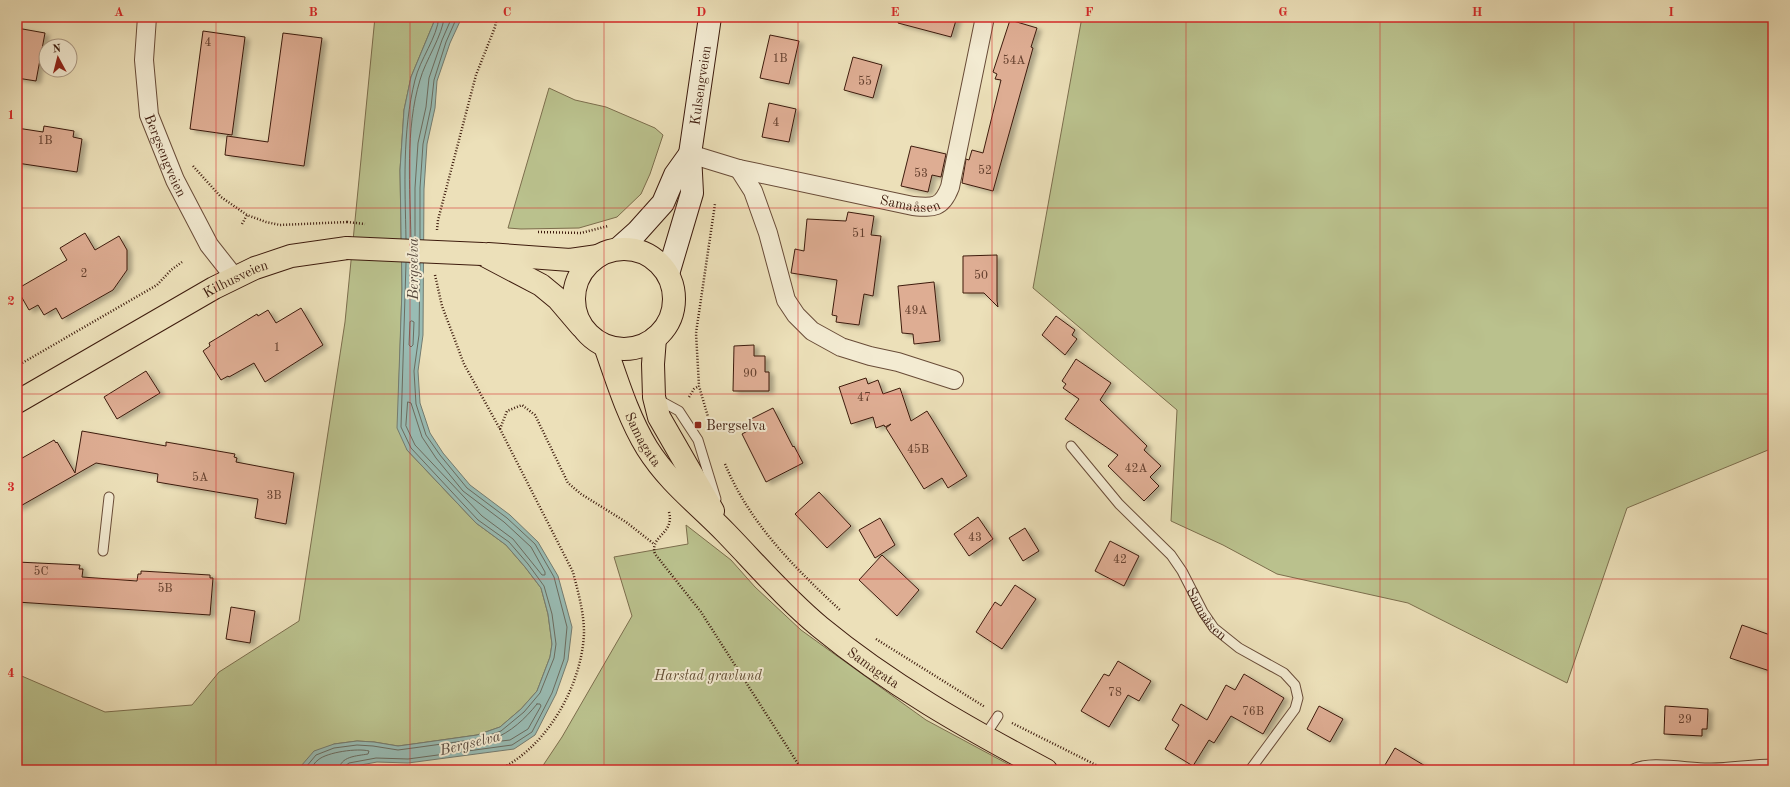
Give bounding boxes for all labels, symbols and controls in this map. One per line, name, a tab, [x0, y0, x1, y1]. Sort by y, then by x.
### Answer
text: A	[114, 6, 124, 19]
text: B	[308, 6, 318, 19]
text: C	[503, 6, 511, 19]
text: D	[696, 6, 706, 19]
text: E	[891, 6, 900, 19]
text: F	[1085, 6, 1094, 19]
text: G	[1278, 6, 1288, 19]
text: H	[1472, 6, 1483, 19]
text: I	[1668, 6, 1674, 19]
house number: 4	[205, 37, 212, 49]
north arrow	[38, 38, 78, 78]
text: N	[52, 44, 62, 56]
street label: Kulsengveien	[688, 44, 714, 126]
house number: 1B	[772, 53, 788, 65]
house number: 54A	[1002, 54, 1026, 67]
house number: 55	[858, 75, 872, 88]
text: 1	[7, 109, 15, 122]
street label: Bergsengveien	[141, 112, 189, 200]
house number: 4	[773, 117, 780, 129]
house number: 1B	[37, 135, 53, 147]
house number: 52	[978, 164, 992, 177]
house number: 53	[914, 167, 928, 180]
street label: Samaåsen	[879, 193, 943, 215]
house number: 51	[852, 227, 866, 240]
water label: Bergselva	[407, 238, 422, 301]
street label: Kilhusveien	[201, 258, 270, 301]
house number: 2	[81, 268, 87, 280]
house number: 50	[974, 269, 988, 282]
text: 2	[7, 295, 15, 308]
house number: 49A	[904, 305, 928, 317]
house number: 1	[274, 342, 280, 354]
house number: 90	[743, 368, 757, 380]
house number: 47	[857, 392, 871, 404]
street label: Samagata	[622, 410, 664, 470]
place label: Bergselva	[706, 419, 766, 433]
marker: Bergselva	[693, 420, 703, 430]
house number: 45B	[907, 443, 929, 456]
house number: 42A	[1124, 463, 1148, 475]
house number: 5A	[192, 471, 208, 484]
text: 3	[7, 481, 15, 494]
house number: 3B	[266, 490, 282, 502]
house number: 43	[968, 532, 982, 544]
house number: 42	[1113, 554, 1127, 566]
house number: 5C	[33, 565, 49, 578]
house number: 5B	[157, 582, 173, 595]
street label: Samaåsen	[1184, 585, 1229, 643]
street label: Samagata	[844, 645, 902, 691]
text: 4	[7, 667, 15, 680]
park label: Harstad gravlund	[653, 669, 763, 684]
house number: 78	[1108, 687, 1122, 699]
house number: 76B	[1242, 706, 1264, 718]
house number: 29	[1678, 714, 1692, 726]
water label: Bergselva	[437, 730, 502, 759]

